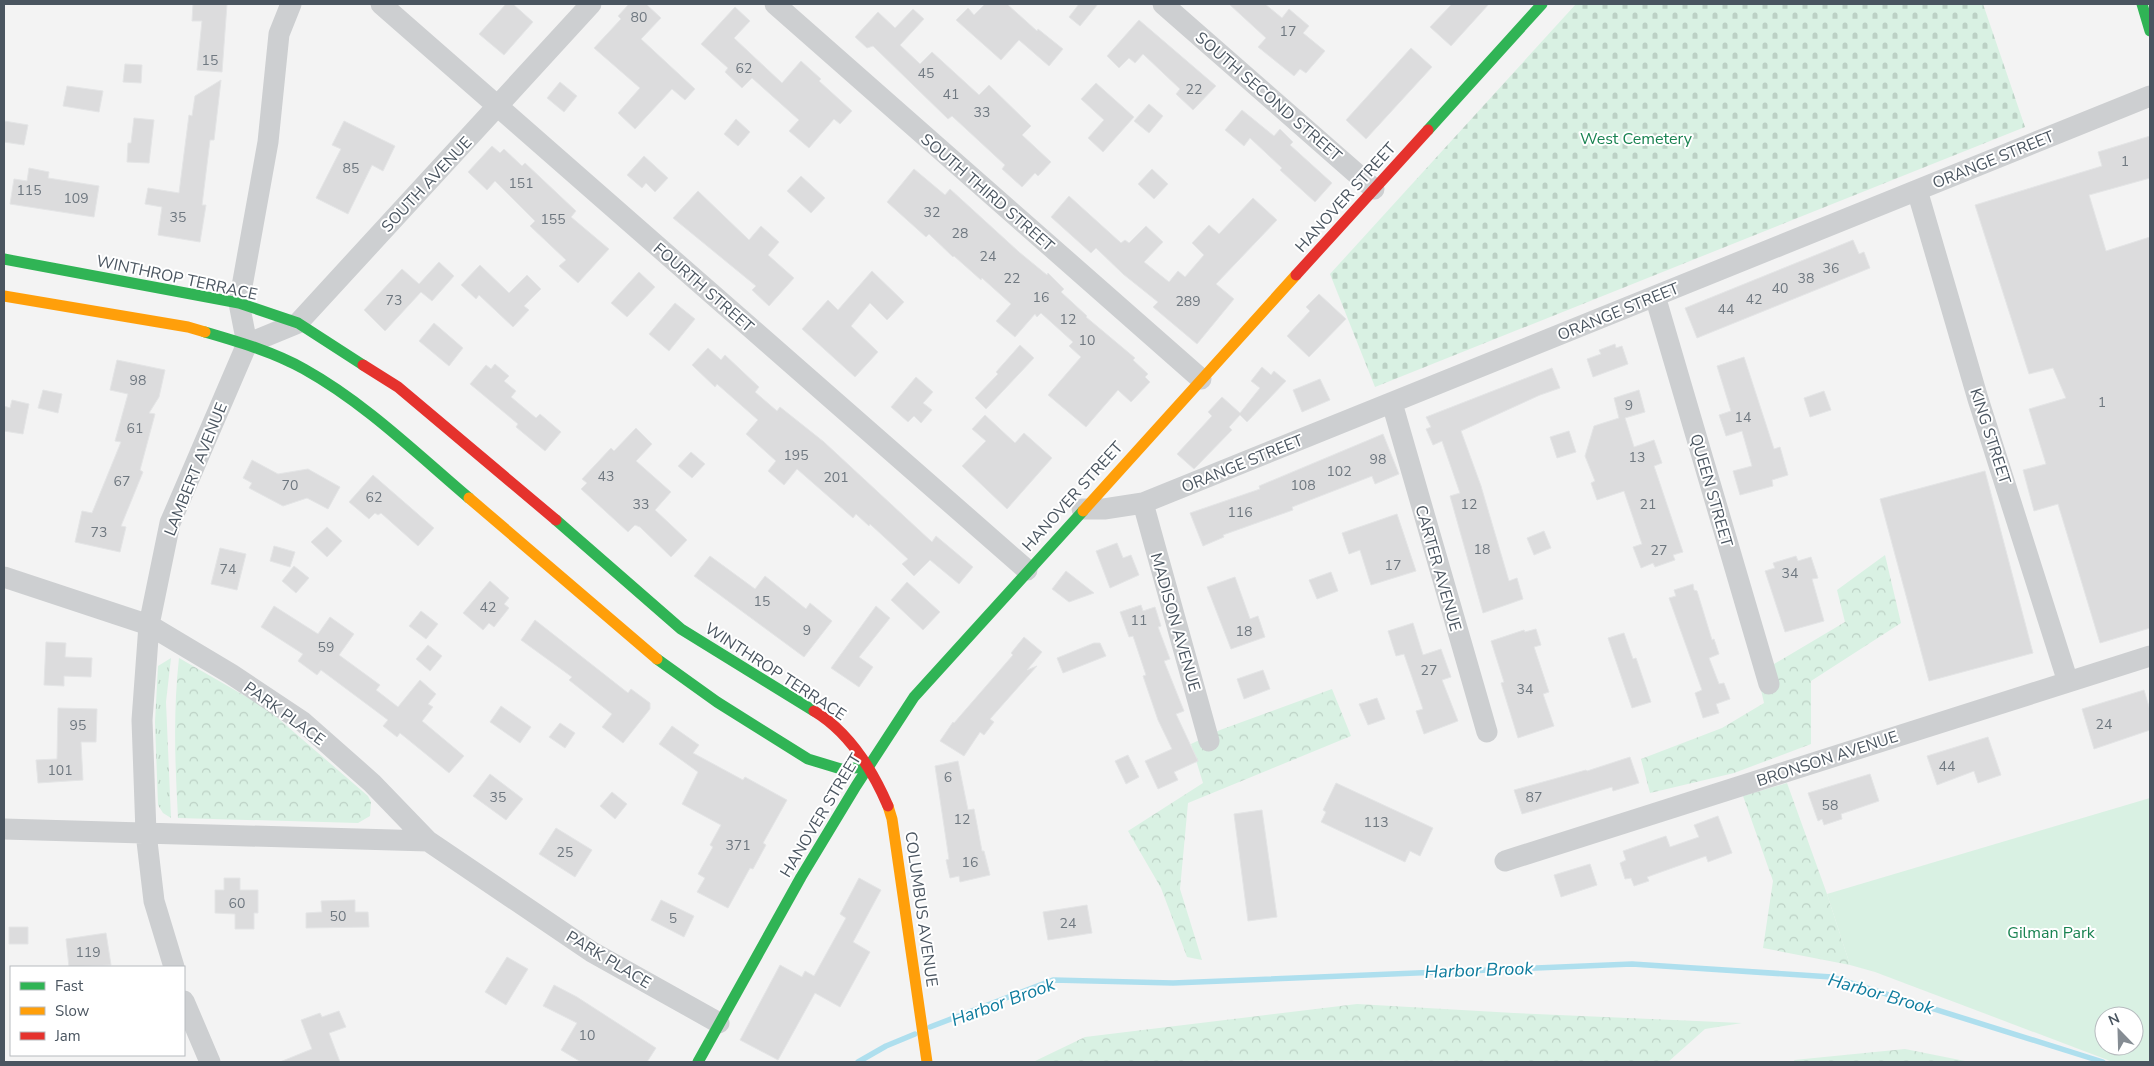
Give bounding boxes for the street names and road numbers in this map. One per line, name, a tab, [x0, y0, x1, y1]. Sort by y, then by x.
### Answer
street label: SOUTH SECOND STREET	[1190, 27, 1347, 167]
street label: ORANGE STREET	[1929, 125, 2058, 194]
street label: SOUTH THIRD STREET	[916, 129, 1059, 257]
street label: SOUTH AVENUE	[377, 132, 477, 237]
street label: HANOVER STREET	[1290, 138, 1401, 257]
street label: FOURTH STREET	[648, 238, 759, 338]
street label: WINTHROP TERRACE	[94, 250, 259, 306]
street label: ORANGE STREET	[1554, 277, 1683, 346]
street label: KING STREET	[1964, 386, 2016, 487]
street label: LAMBERT AVENUE	[159, 399, 233, 539]
street label: ORANGE STREET	[1178, 429, 1307, 498]
street label: QUEEN STREET	[1684, 431, 1738, 550]
street label: HANOVER STREET	[1017, 437, 1128, 556]
street label: CARTER AVENUE	[1410, 503, 1467, 634]
street label: MADISON AVENUE	[1145, 550, 1205, 694]
street label: WINTHROP TERRACE	[701, 618, 850, 726]
street label: PARK PLACE	[239, 677, 330, 751]
street label: BRONSON AVENUE	[1754, 726, 1901, 792]
street label: HANOVER STREET	[775, 749, 867, 882]
street label: COLUMBUS AVENUE	[899, 830, 943, 988]
street label: PARK PLACE	[562, 926, 655, 994]

